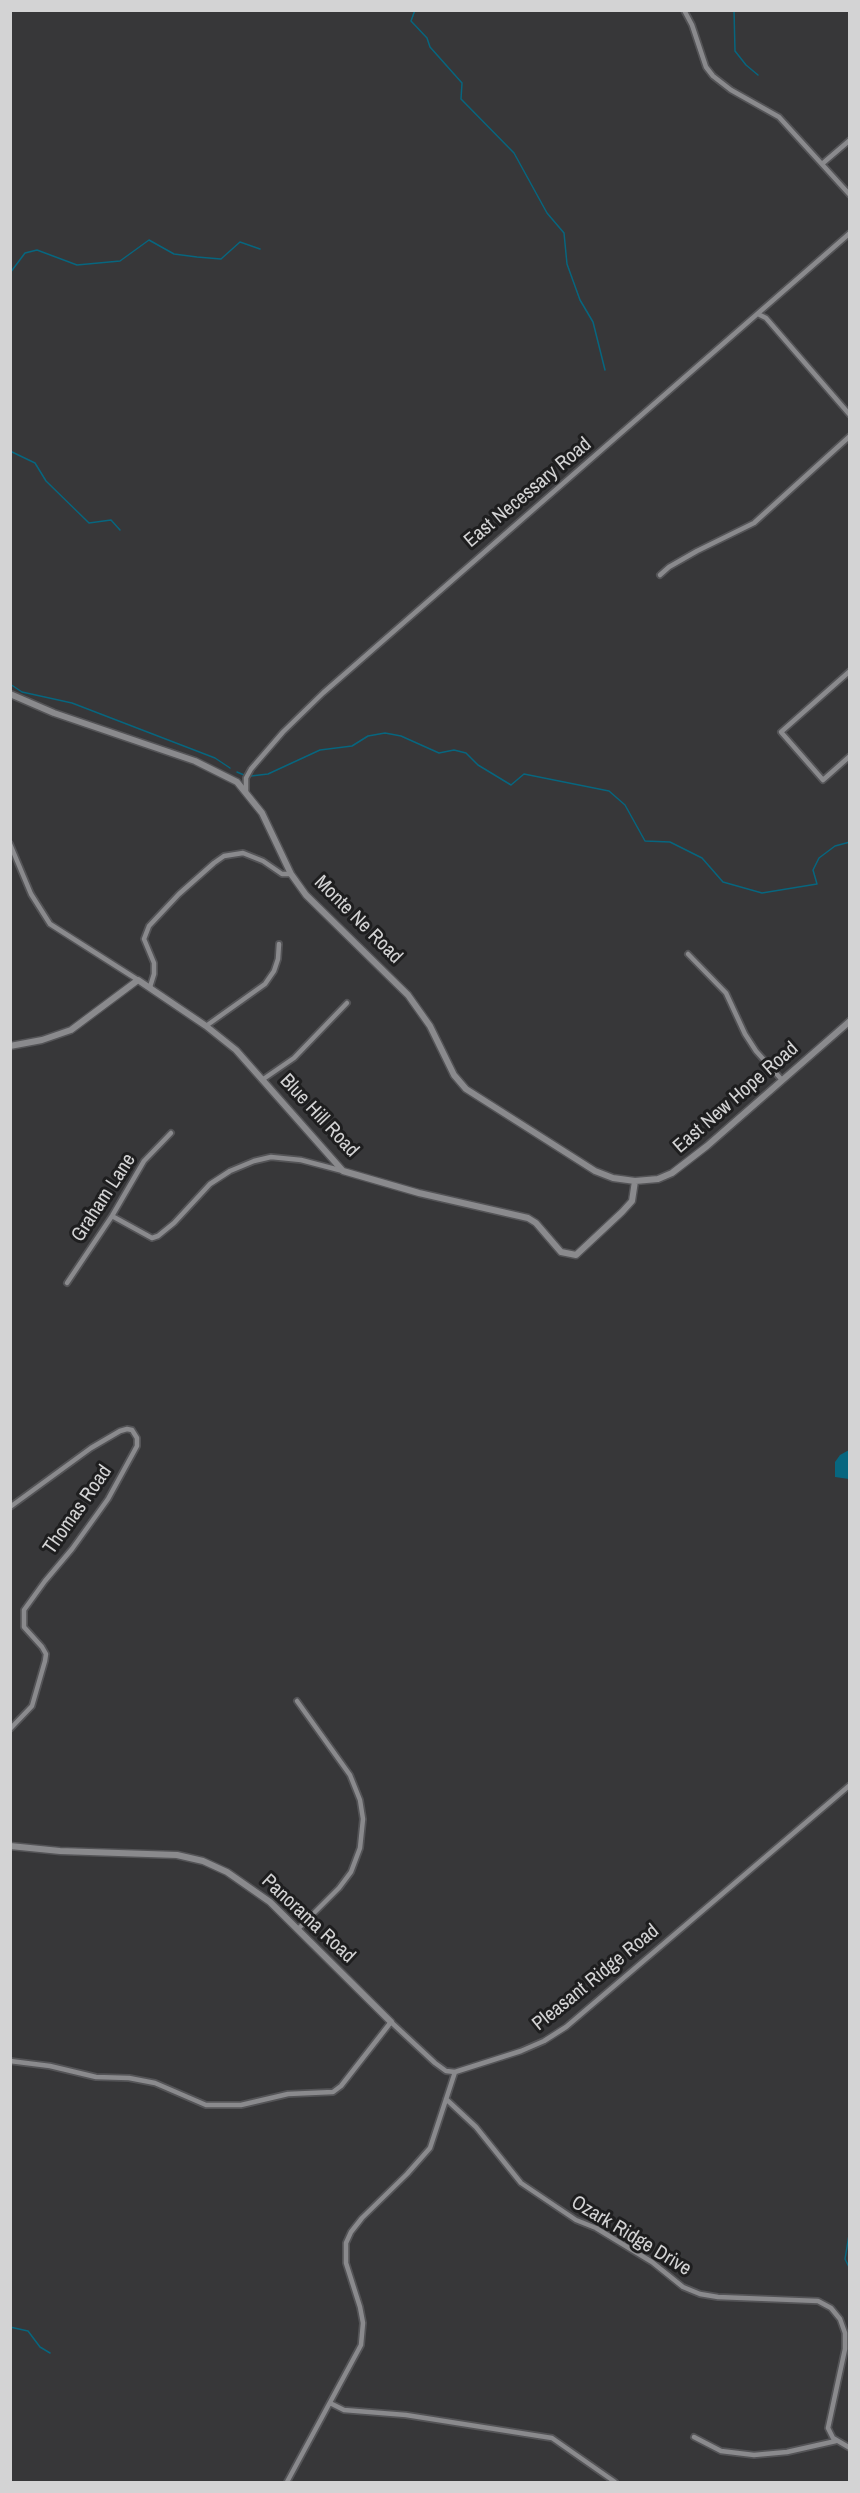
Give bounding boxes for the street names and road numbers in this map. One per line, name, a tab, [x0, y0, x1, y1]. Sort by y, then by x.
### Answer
street label: East Necessary Road	[460, 433, 596, 553]
street label: Monte Ne Road	[309, 871, 407, 969]
street label: East New Hope Road	[669, 1037, 803, 1159]
street label: Blue Hill Road	[274, 1069, 364, 1163]
street label: Graham Lane	[67, 1149, 141, 1247]
street label: Thomas Road	[39, 1461, 117, 1559]
street label: Panorama Road	[256, 1870, 360, 1968]
street label: Pleasant Ridge Road	[528, 1920, 664, 2036]
street label: Ozark Ridge Drive	[567, 2191, 695, 2281]

